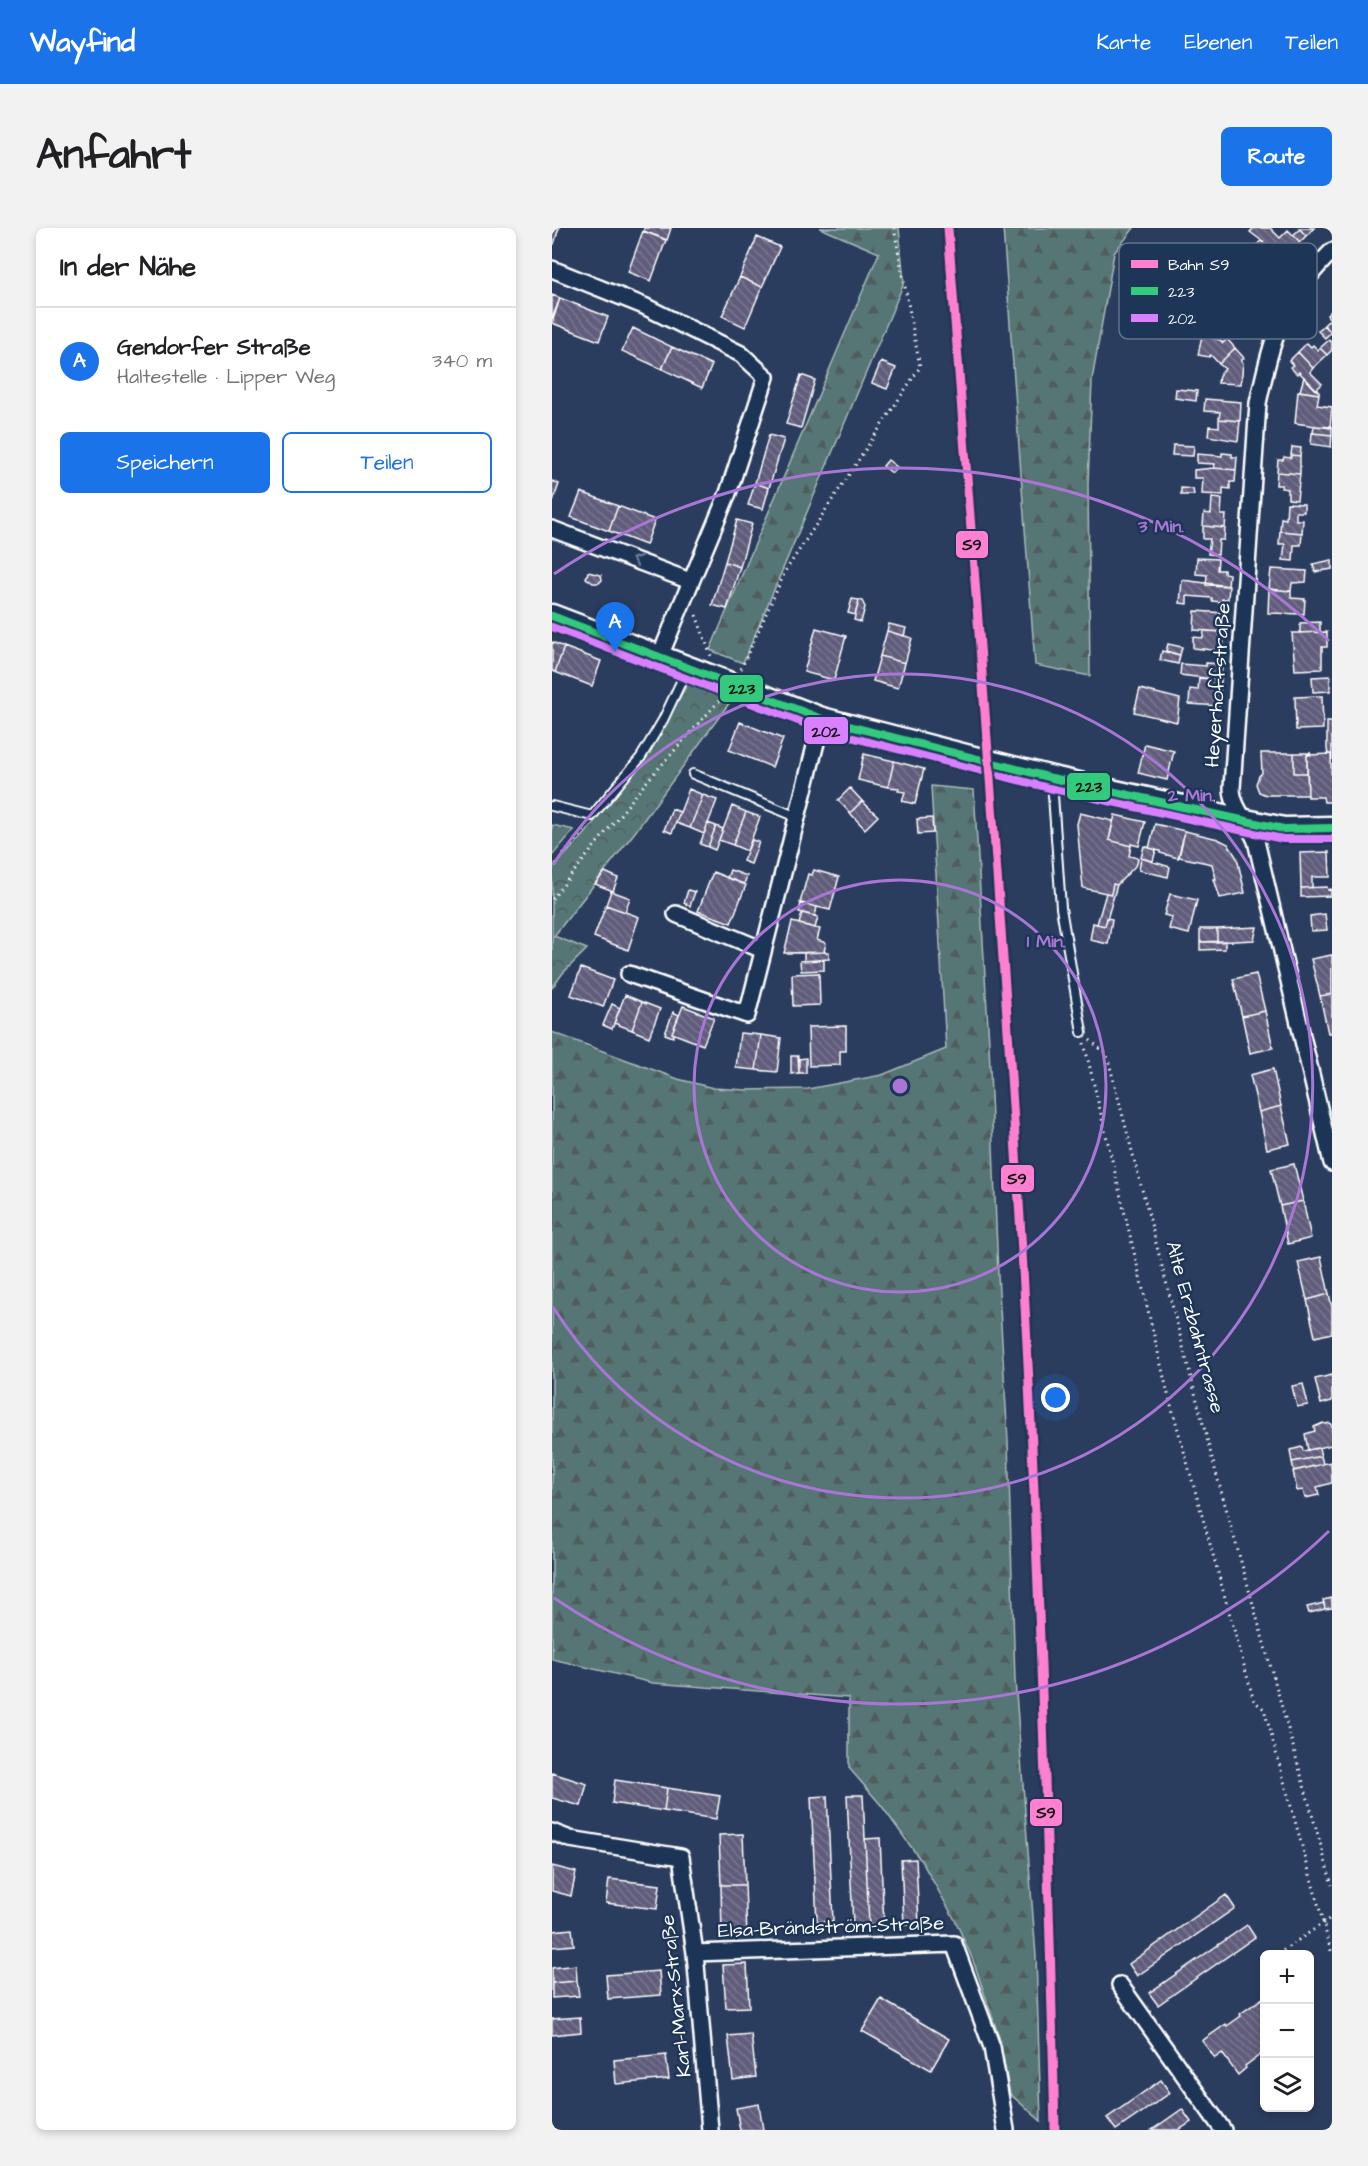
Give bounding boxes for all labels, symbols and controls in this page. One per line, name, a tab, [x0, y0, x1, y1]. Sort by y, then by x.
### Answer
text: Wayfind	[30, 23, 135, 62]
text: Karte	[1096, 28, 1151, 57]
text: Ebenen	[1184, 28, 1252, 57]
text: Teilen	[1285, 28, 1338, 57]
text: Anfahrt	[36, 127, 191, 185]
button: Route	[1221, 127, 1332, 186]
legend	[1119, 243, 1317, 339]
text: In der Nähe	[60, 249, 196, 285]
text: Bahn S9	[1168, 254, 1229, 276]
text: 223	[1168, 281, 1194, 303]
text: 202	[1168, 308, 1196, 330]
text: Gendorfer Straße	[117, 332, 311, 363]
text: A	[73, 347, 86, 375]
text: 340 m	[432, 347, 492, 375]
text: Haltestelle · Lipper Weg	[117, 363, 335, 391]
button: Speichern	[60, 432, 270, 493]
button: Teilen	[282, 432, 492, 493]
text: 3 Min.	[1137, 514, 1184, 539]
line badge: S9	[955, 530, 989, 559]
text: S9	[961, 534, 982, 556]
one-way arrow	[631, 555, 642, 568]
pin: A	[596, 602, 634, 652]
street label: Heyerhoffstraße	[1198, 602, 1239, 768]
line badge: 223	[719, 674, 764, 703]
text: 223	[728, 678, 756, 700]
line badge: 202	[803, 716, 849, 745]
text: 202	[811, 721, 841, 743]
line badge: 223	[1066, 772, 1111, 801]
text: 223	[1075, 776, 1103, 798]
text: 2 Min.	[1167, 783, 1215, 808]
text: 1 Min.	[1027, 929, 1066, 954]
centre of rings	[890, 1076, 910, 1096]
line badge: S9	[1000, 1164, 1035, 1193]
text: S9	[1006, 1168, 1027, 1190]
street label: Alte Erzbahntrasse	[1159, 1238, 1231, 1416]
your location	[1041, 1383, 1070, 1412]
line badge: S9	[1029, 1798, 1063, 1827]
text: S9	[1035, 1802, 1056, 1824]
street label: Elsa-Brändström-Straße	[717, 1909, 945, 1945]
street label: Karl-Marx-Straße	[654, 1913, 698, 2079]
map controls	[1260, 1950, 1314, 2112]
button: +	[1260, 1950, 1314, 2004]
button: −	[1260, 2004, 1314, 2058]
button: layers	[1260, 2058, 1314, 2112]

